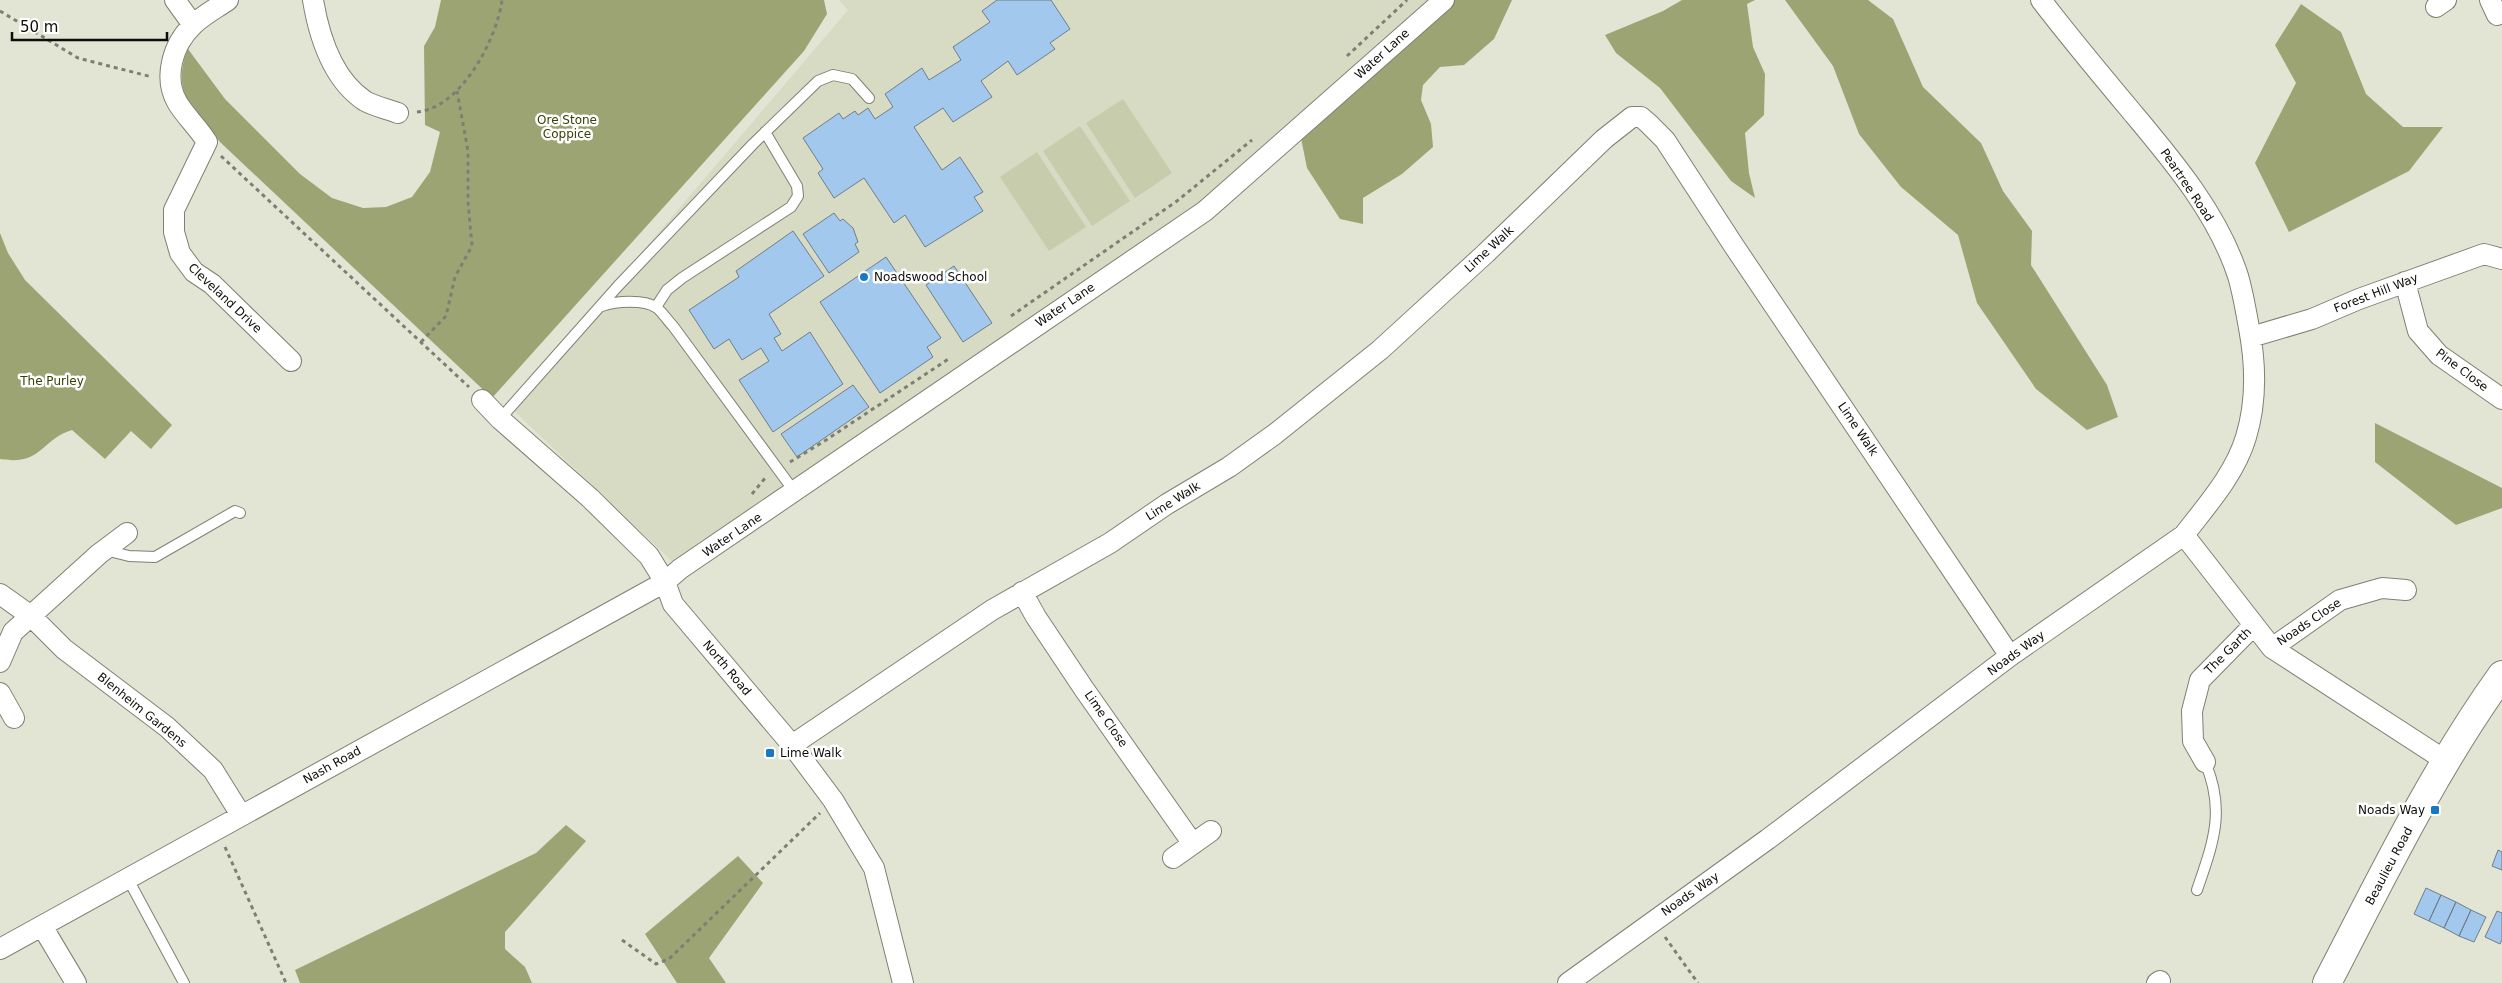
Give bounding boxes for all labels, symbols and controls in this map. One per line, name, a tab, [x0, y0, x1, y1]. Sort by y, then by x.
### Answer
scale bar	[12, 10, 168, 42]
text: 50 m	[20, 18, 58, 36]
street label: Water Lane	[1352, 26, 1412, 82]
park label: Ore Stone Coppice	[537, 113, 597, 141]
street label: Peartree Road	[2158, 146, 2216, 224]
street label: Lime Walk	[1462, 223, 1516, 275]
street label: Cleveland Drive	[185, 260, 265, 336]
place label: Noadswood School	[874, 270, 987, 284]
marker: Noadswood School	[858, 271, 870, 283]
street label: Forest Hill Way	[2332, 271, 2420, 315]
street label: Water Lane	[1033, 280, 1097, 330]
street label: Pine Close	[2433, 346, 2491, 394]
park label: The Purley	[19, 374, 84, 388]
street label: Lime Walk	[1835, 400, 1881, 459]
street label: Lime Walk	[1143, 479, 1203, 523]
street label: Water Lane	[700, 510, 764, 560]
street label: Noads Close	[2274, 595, 2344, 649]
street label: The Garth	[2201, 625, 2254, 678]
street label: Noads Way	[1985, 628, 2047, 678]
street label: North Road	[700, 638, 754, 698]
street label: Blenheim Gardens	[95, 670, 189, 750]
street label: Lime Close	[1081, 688, 1131, 750]
street label: Nash Road	[301, 743, 363, 787]
place label: Lime Walk	[780, 746, 842, 760]
marker: Lime Walk	[764, 747, 776, 759]
place label: Noads Way	[2358, 803, 2425, 817]
marker: Noads Way	[2429, 804, 2441, 816]
street label: Beaulieu Road	[2363, 825, 2415, 907]
street label: Noads Way	[1659, 869, 1721, 919]

